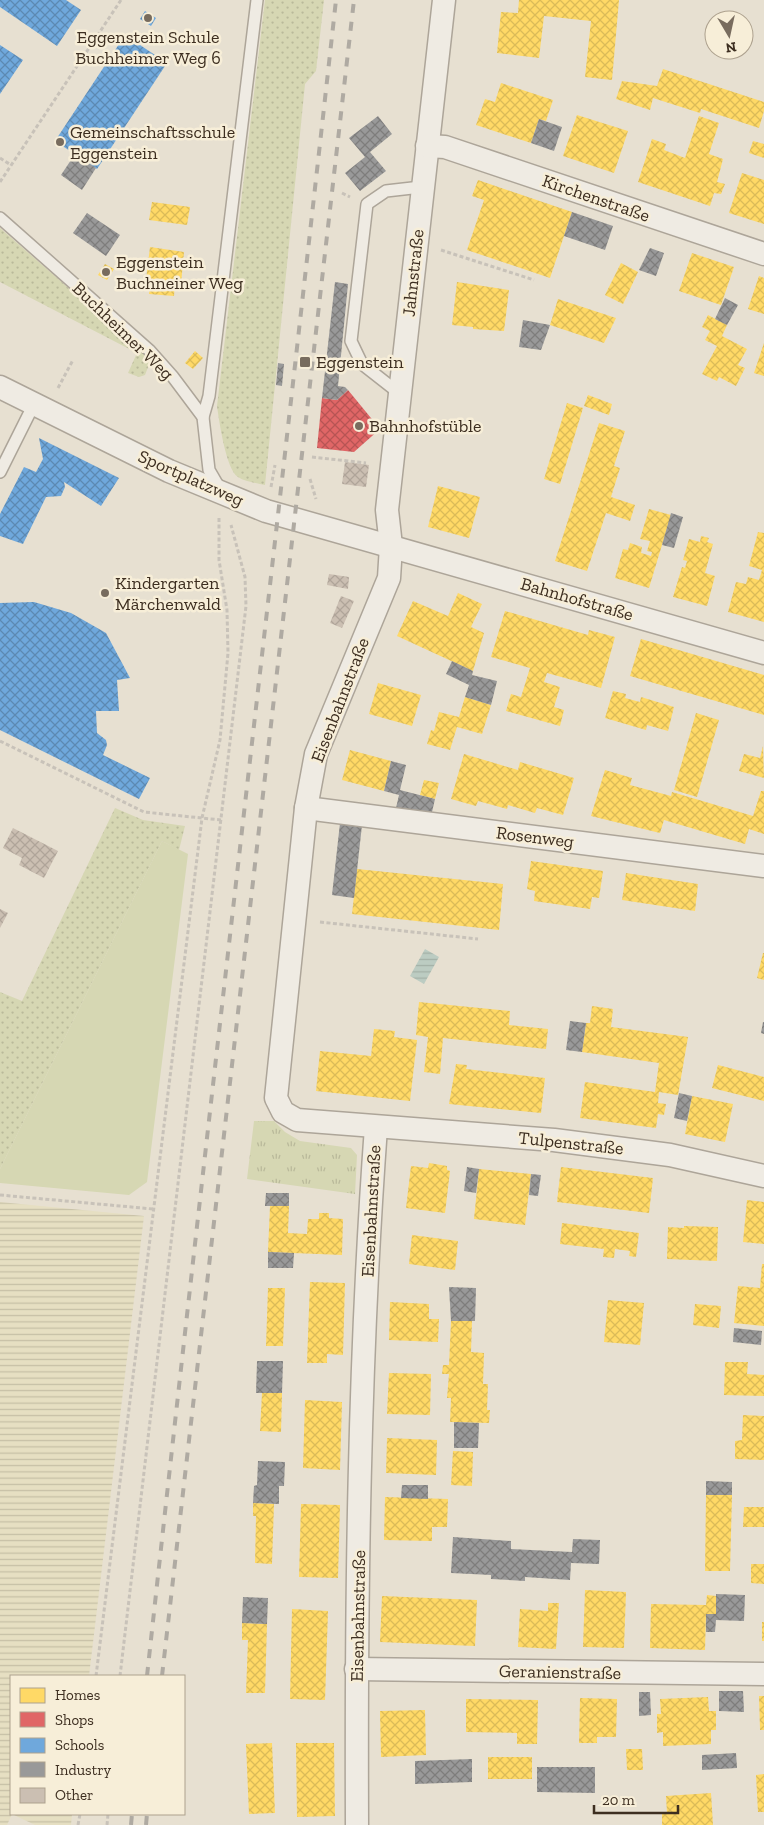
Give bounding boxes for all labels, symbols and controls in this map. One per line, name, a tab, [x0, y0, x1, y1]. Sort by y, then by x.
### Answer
north arrow	[704, 10, 754, 60]
marker: Eggenstein Schule Buchheimer Weg 6	[142, 12, 154, 24]
place label: Eggenstein Schule Buchheimer Weg 6	[75, 26, 221, 69]
text: N	[724, 38, 738, 57]
place label: Gemeinschaftsschule Eggenstein	[70, 121, 235, 164]
marker: Gemeinschaftsschule Eggenstein	[54, 136, 66, 148]
street label: Kirchenstraße	[539, 169, 653, 227]
street label: Jahnstraße	[397, 228, 429, 318]
place label: Eggenstein Buchneiner Weg	[116, 251, 243, 294]
marker: Eggenstein Buchneiner Weg	[100, 266, 112, 278]
street label: Buchheimer Weg	[68, 277, 178, 385]
place label: Eggenstein	[316, 351, 404, 373]
marker: Eggenstein	[298, 355, 312, 369]
place label: Bahnhofstüble	[369, 415, 482, 437]
marker: Bahnhofstüble	[353, 420, 365, 432]
street label: Sportplatzweg	[135, 445, 247, 511]
place label: Kindergarten Märchenwald	[115, 572, 221, 615]
street label: Bahnhofstraße	[518, 572, 636, 626]
marker: Kindergarten Märchenwald	[99, 587, 111, 599]
street label: Eisenbahnstraße	[306, 634, 374, 766]
street label: Rosenweg	[495, 821, 575, 853]
street label: Tulpenstraße	[517, 1127, 625, 1159]
street label: Eisenbahnstraße	[357, 1145, 385, 1277]
street label: Eisenbahnstraße	[346, 1550, 370, 1682]
street label: Geranienstraße	[499, 1660, 621, 1684]
legend	[10, 1675, 185, 1815]
text: Homes	[55, 1686, 100, 1704]
text: Shops	[55, 1711, 94, 1729]
text: Schools	[55, 1736, 104, 1754]
text: Industry	[55, 1761, 112, 1779]
scale bar	[594, 1782, 678, 1814]
text: Other	[55, 1786, 93, 1804]
text: 20 m	[602, 1791, 635, 1809]

